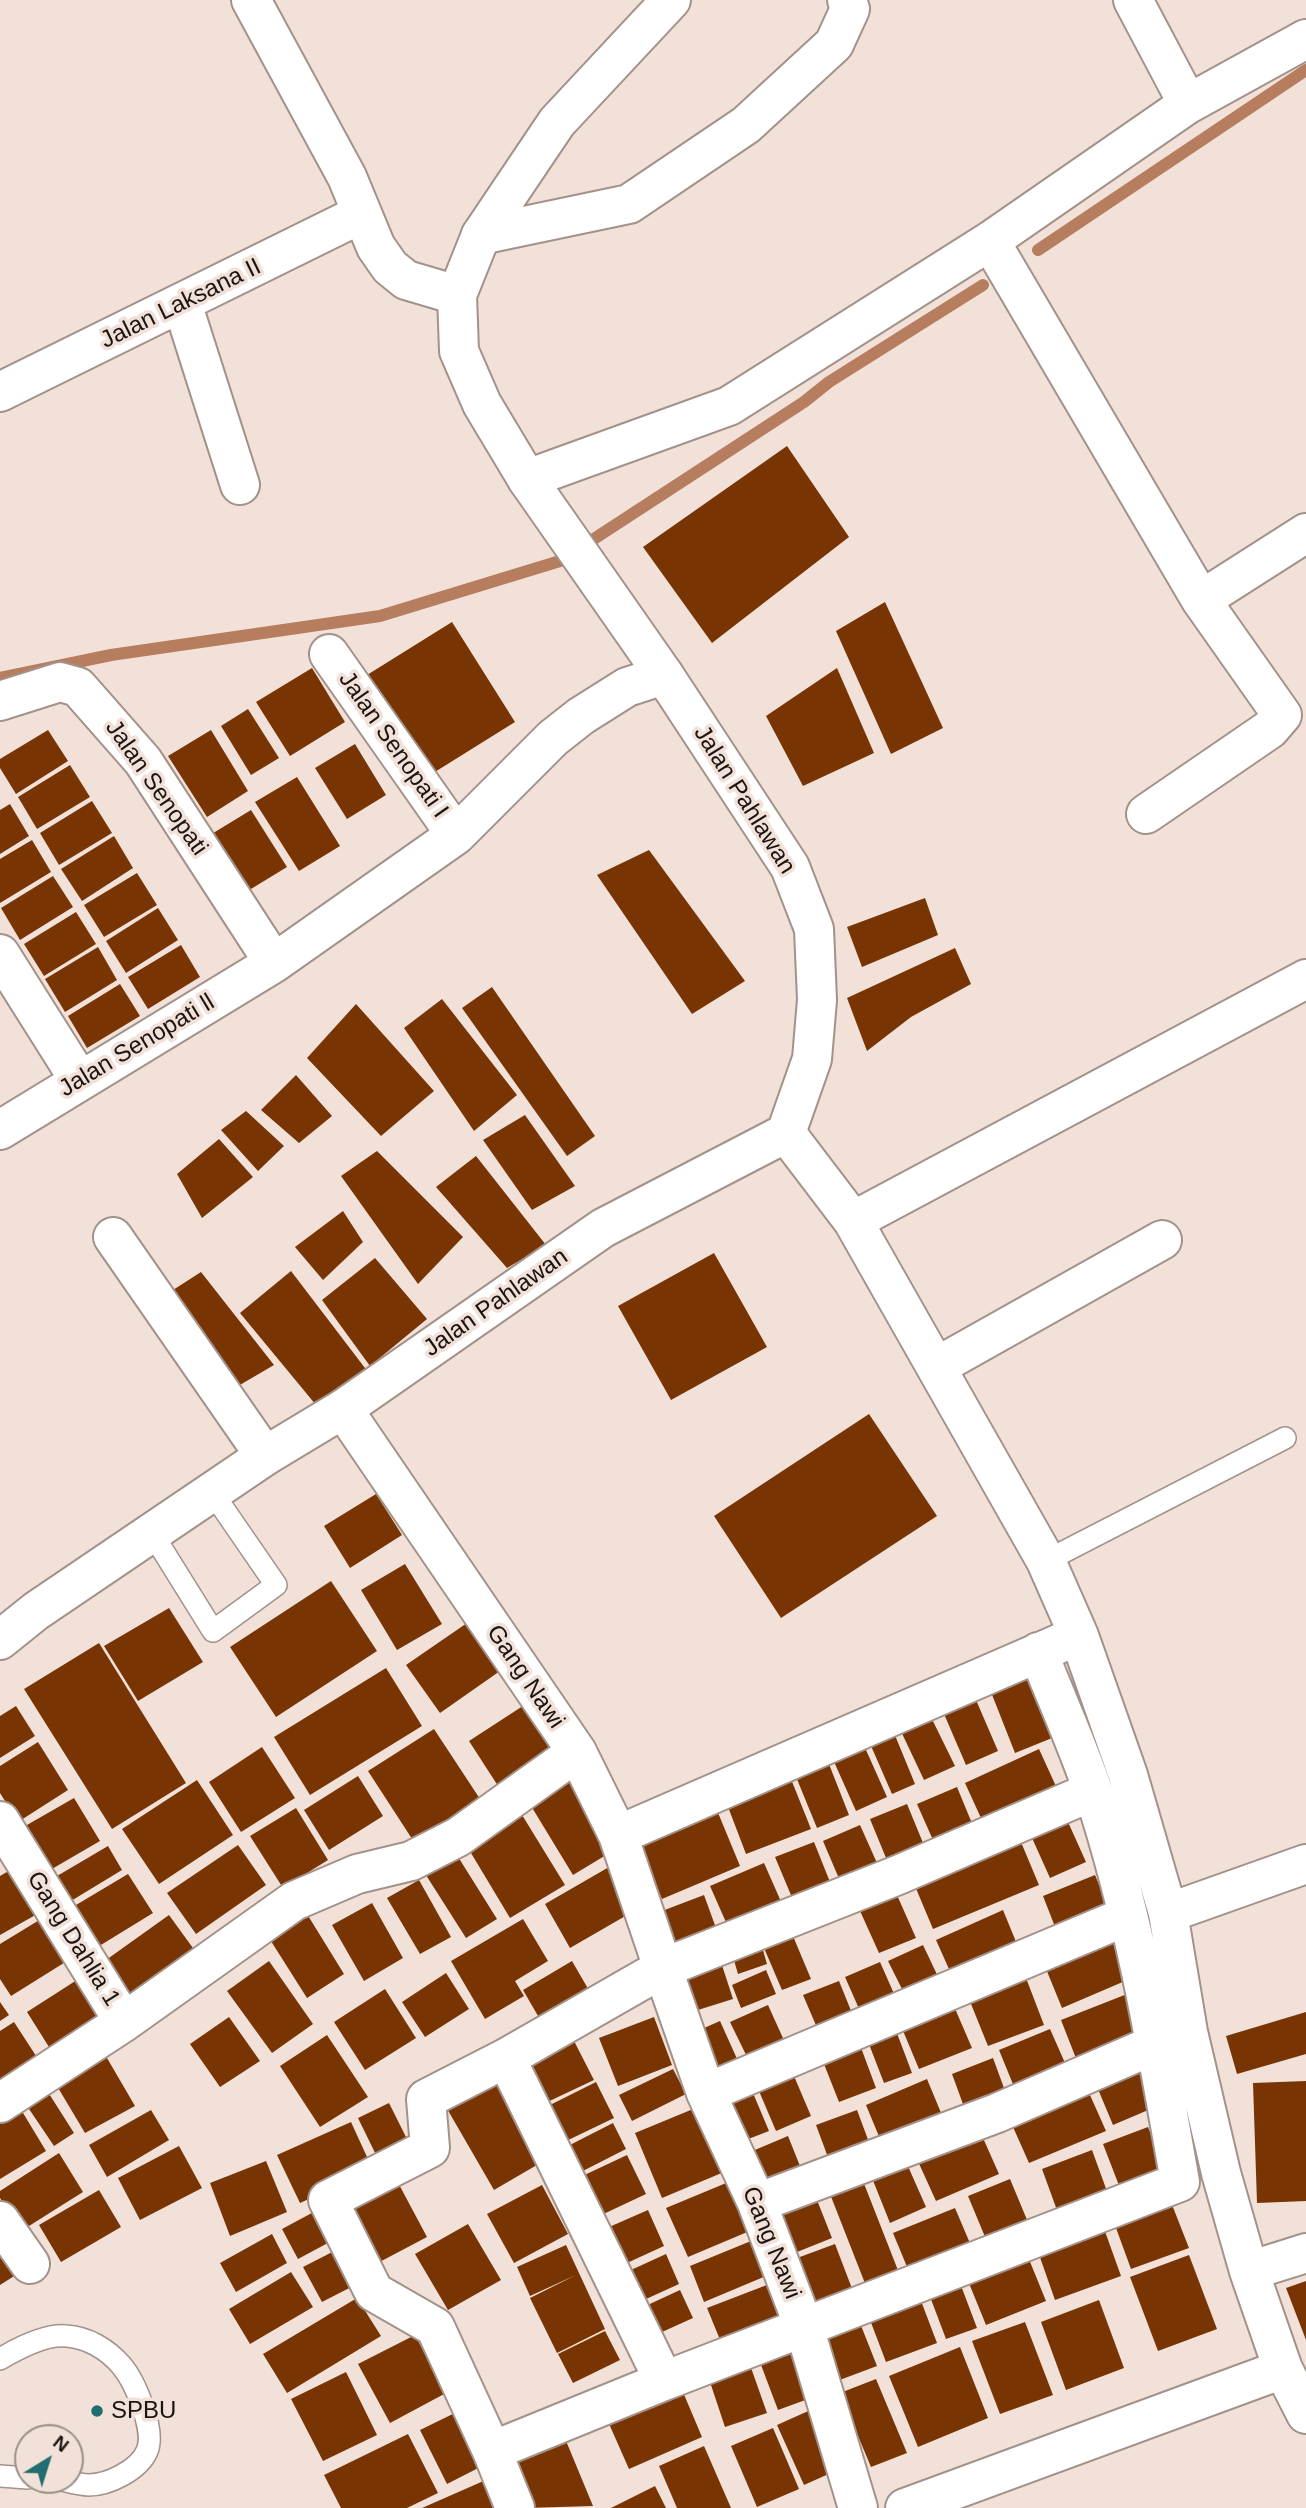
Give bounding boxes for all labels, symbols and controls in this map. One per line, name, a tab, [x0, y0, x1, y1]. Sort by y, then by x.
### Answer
street label: Jalan Laksana II	[96, 253, 266, 355]
street label: Jalan Senopati I	[332, 666, 454, 824]
street label: Jalan Senopati	[99, 715, 213, 861]
street label: Jalan Pahlawan	[687, 721, 801, 879]
street label: Jalan Senopati ll	[54, 988, 220, 1104]
street label: Jalan Pahlawan	[418, 1243, 574, 1363]
street label: Gang Nawi	[480, 1620, 570, 1734]
street label: Gang Dahlia 1	[20, 1866, 126, 2012]
street label: Gang Nawi	[735, 2183, 807, 2303]
place label: SPBU	[111, 2397, 176, 2425]
marker: SPBU	[89, 2403, 105, 2419]
north arrow	[14, 2424, 84, 2494]
text: N	[49, 2431, 73, 2456]

